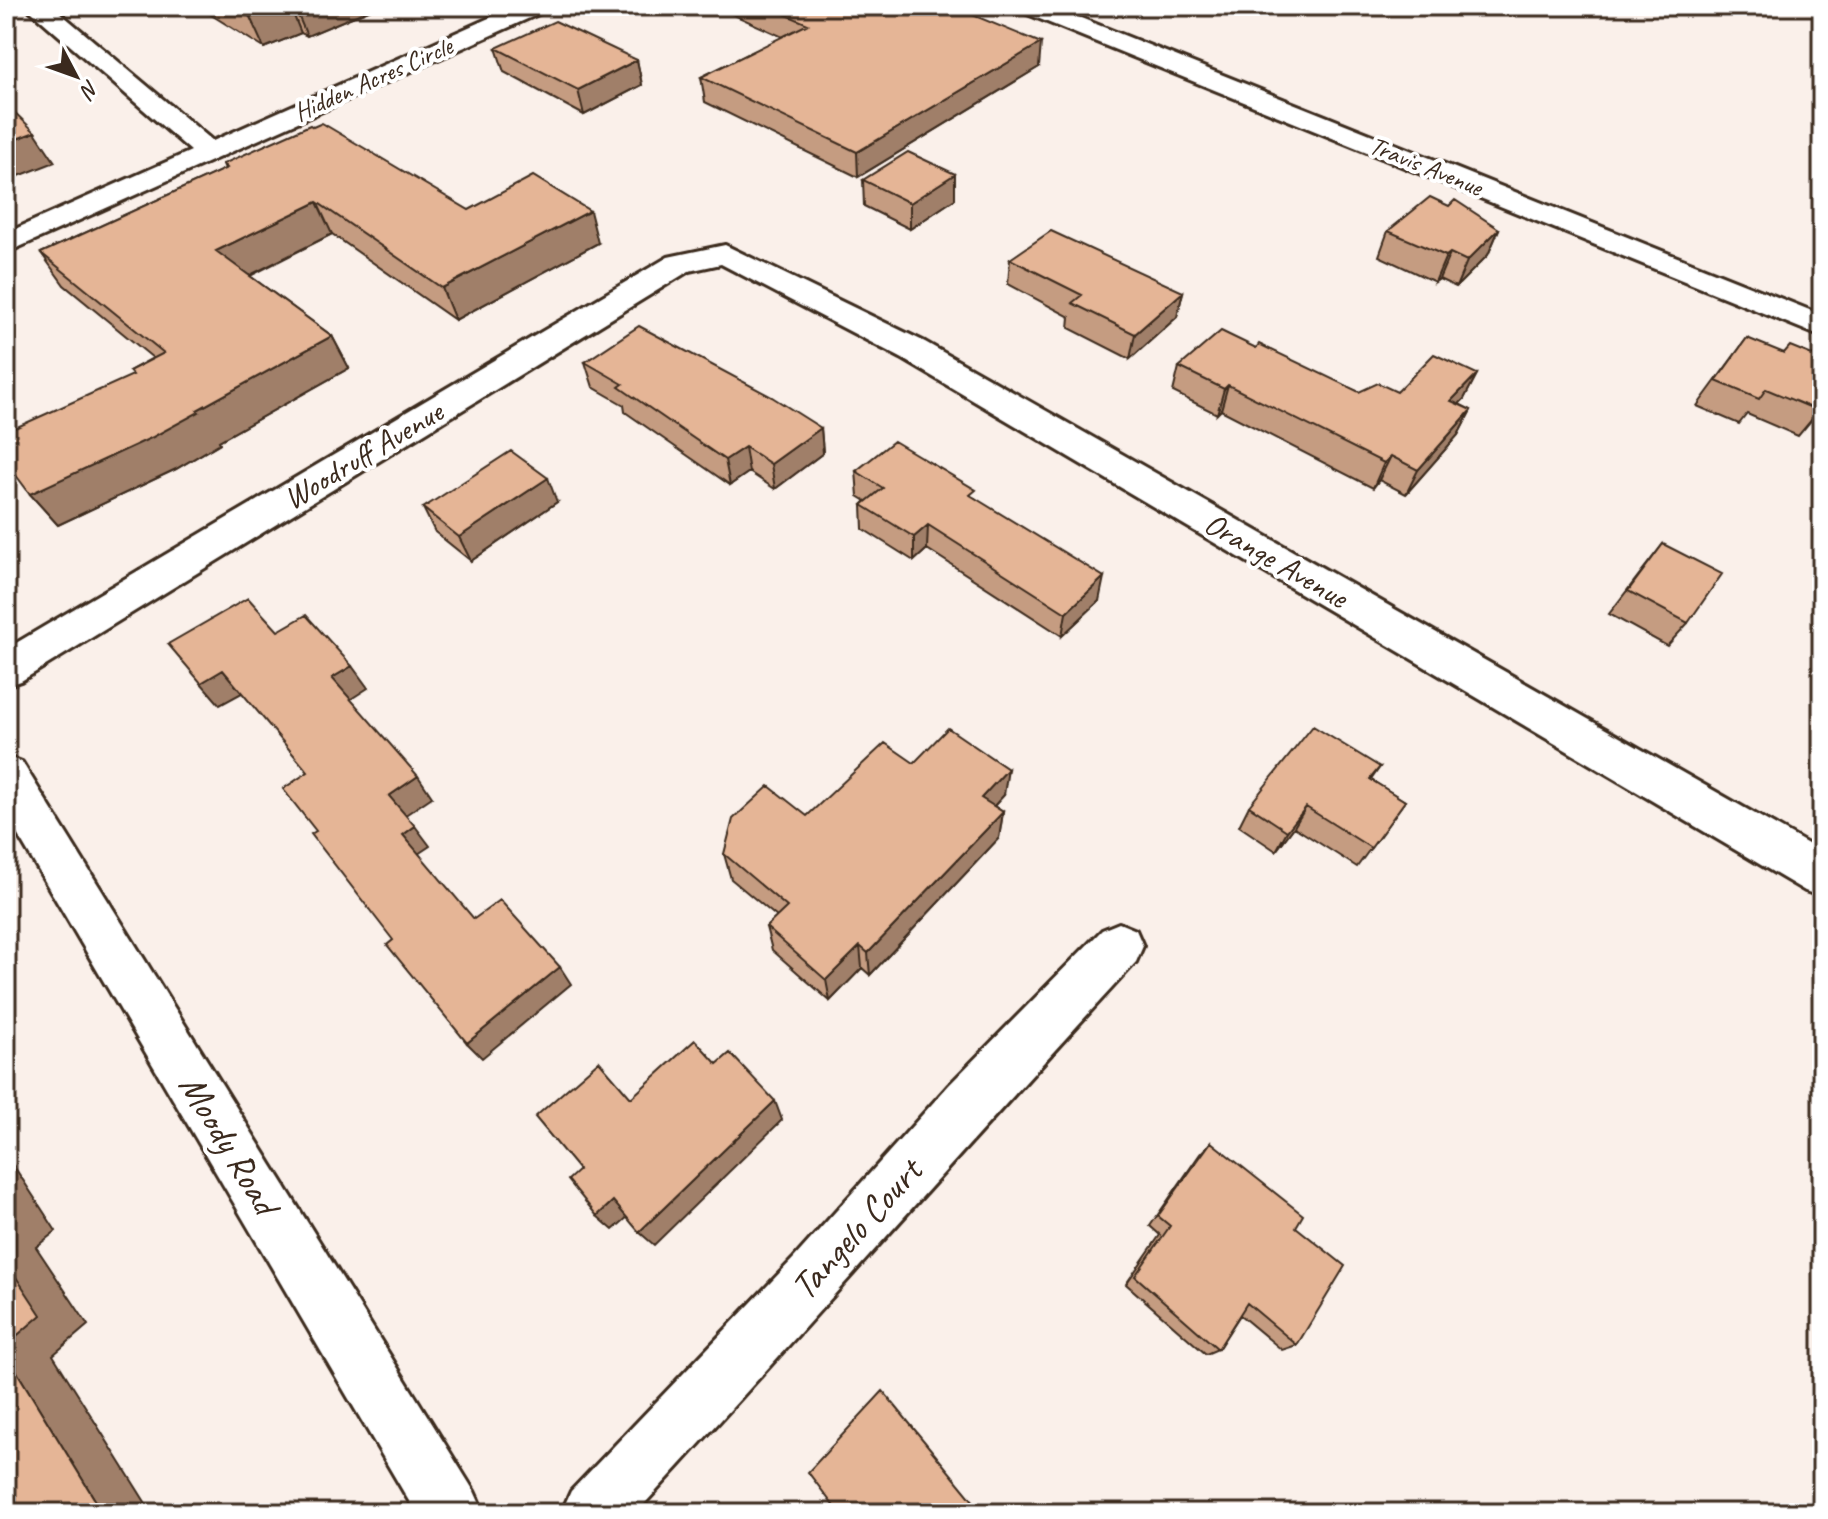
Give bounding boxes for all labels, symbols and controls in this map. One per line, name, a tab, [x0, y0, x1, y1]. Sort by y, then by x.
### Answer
street label: Hidden Acres Circle	[288, 29, 459, 129]
north arrow	[36, 36, 116, 116]
text: N	[73, 74, 105, 105]
street label: Travis Avenue	[1365, 128, 1489, 204]
street label: Woodruff Avenue	[276, 390, 453, 519]
street label: Orange Avenue	[1197, 503, 1357, 619]
street label: Moody Road	[169, 1065, 292, 1227]
street label: Tangelo Court	[780, 1146, 934, 1309]

